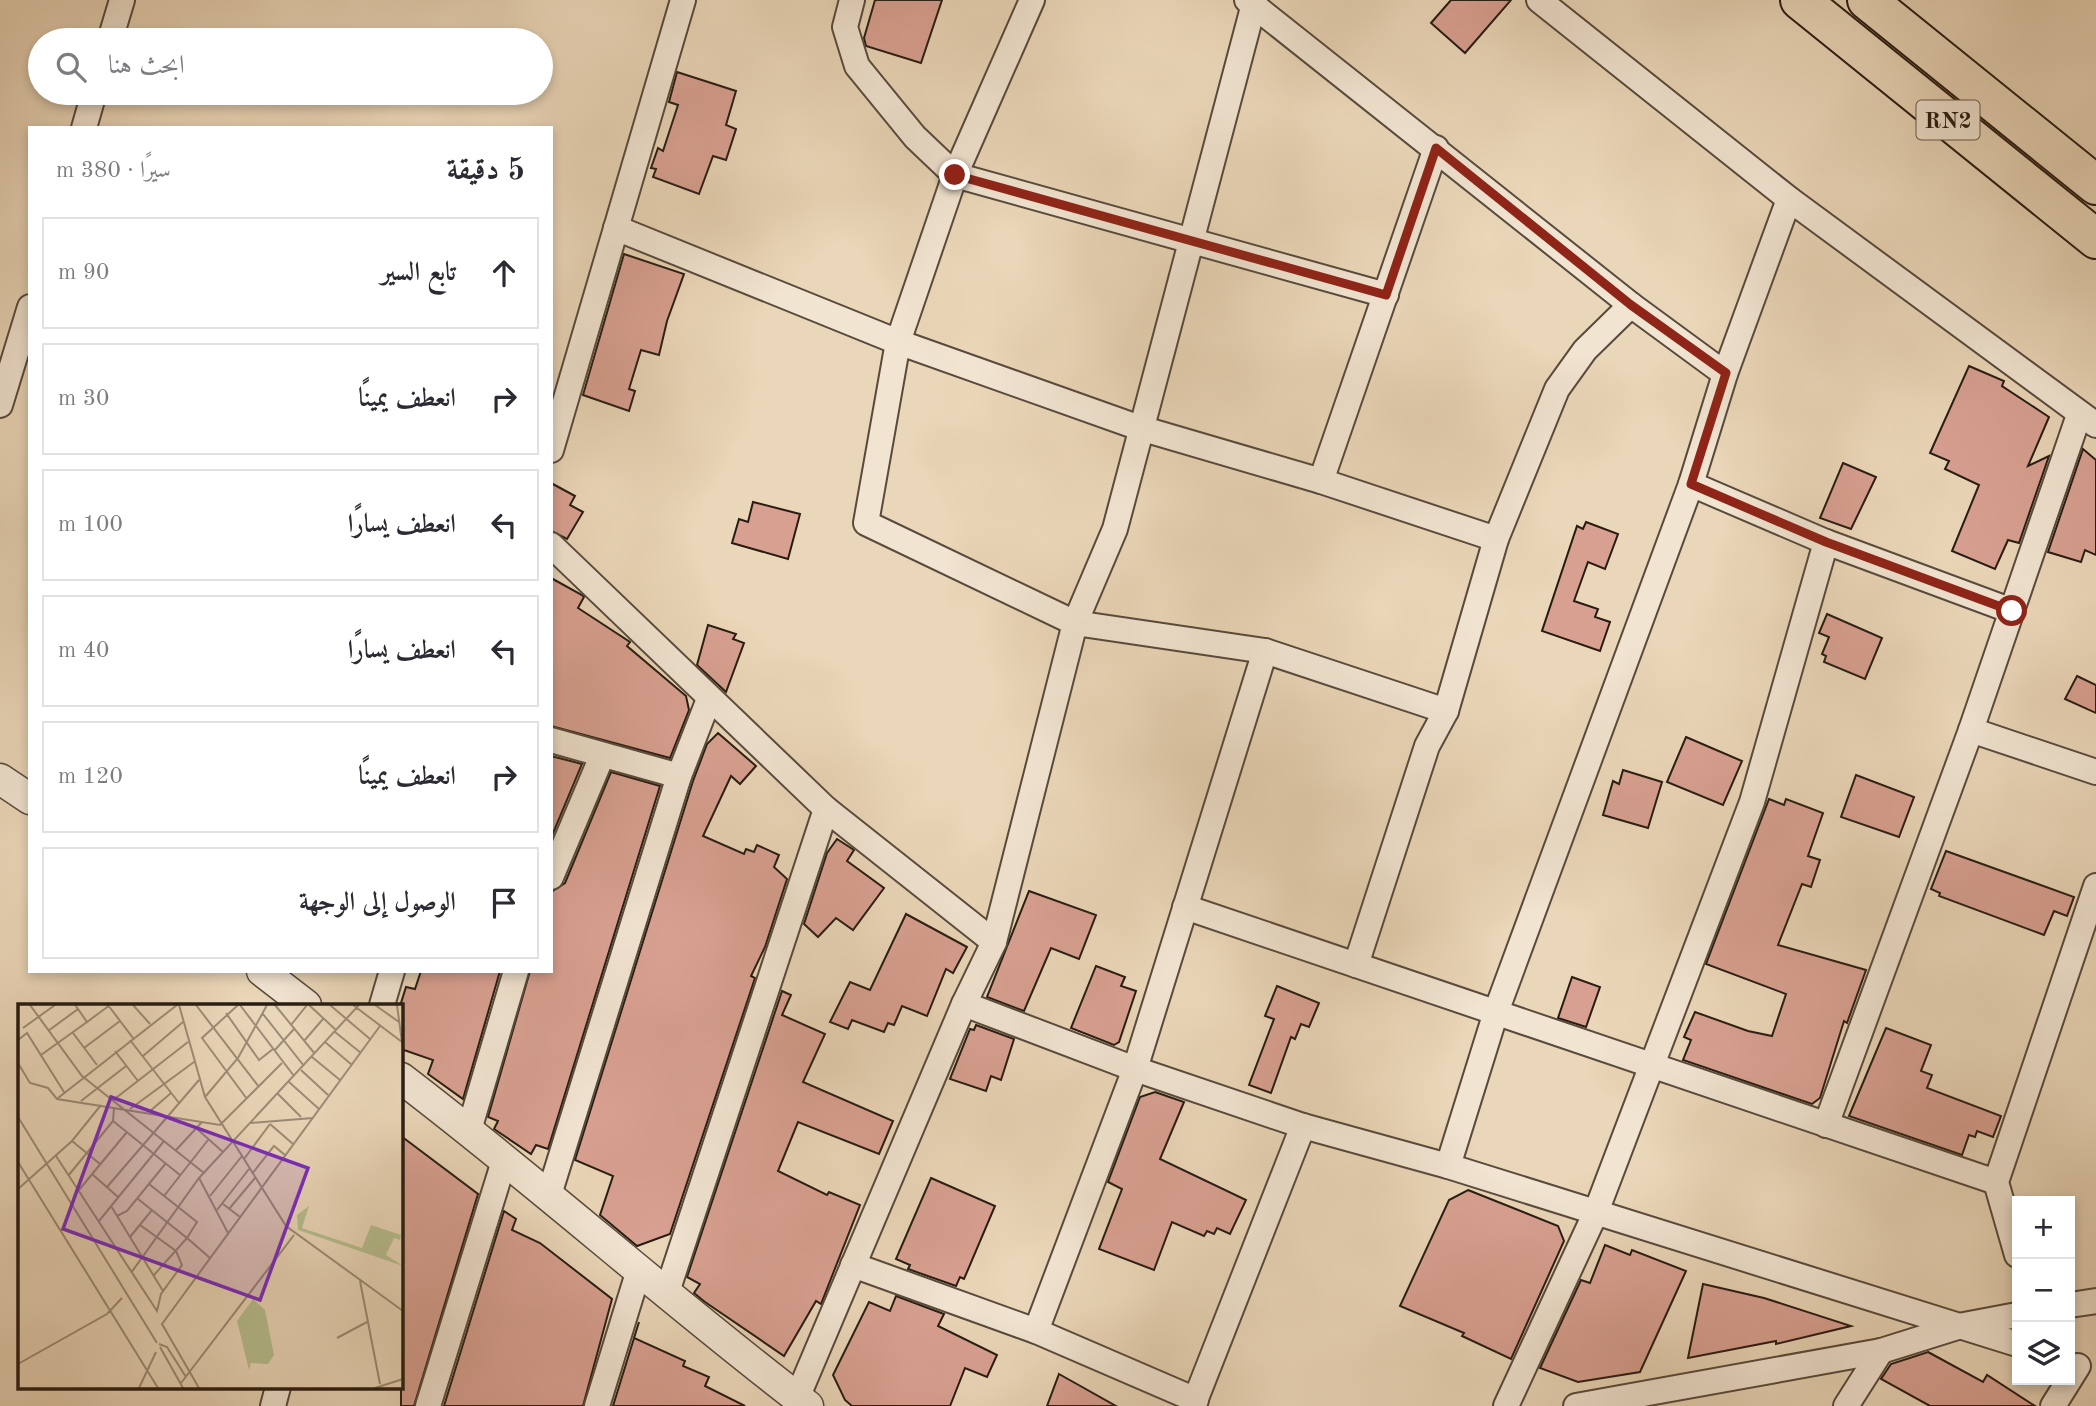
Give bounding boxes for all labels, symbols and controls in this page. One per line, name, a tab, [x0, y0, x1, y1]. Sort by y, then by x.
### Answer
search box	[28, 28, 553, 105]
icon: search	[52, 48, 90, 86]
text: ابحث هنا	[108, 53, 185, 79]
road number: RN2	[1916, 100, 1980, 140]
text: 5 دقيقة	[447, 156, 525, 186]
text: سيرًا · 380 m	[56, 159, 171, 182]
route end	[939, 159, 970, 190]
icon: ahead	[485, 254, 523, 292]
text: تابع السير	[381, 260, 456, 286]
text: 90 m	[58, 261, 109, 284]
icon: right	[485, 380, 523, 418]
text: انعطف يمينًا	[358, 386, 456, 412]
text: 30 m	[58, 387, 109, 410]
icon: left	[485, 506, 523, 544]
text: انعطف يسارًا	[348, 512, 456, 538]
text: 100 m	[58, 513, 123, 536]
route start	[1996, 595, 2027, 626]
icon: left	[485, 632, 523, 670]
text: انعطف يسارًا	[348, 638, 456, 664]
text: 40 m	[58, 639, 109, 662]
icon: right	[485, 758, 523, 796]
text: انعطف يمينًا	[358, 764, 456, 790]
text: 120 m	[58, 765, 123, 788]
icon: arrive	[485, 884, 523, 922]
text: الوصول إلى الوجهة	[299, 890, 456, 916]
inset map	[18, 1004, 402, 1388]
map controls	[2012, 1196, 2075, 1385]
button: +	[2012, 1196, 2075, 1259]
button: −	[2012, 1259, 2075, 1322]
button: layers	[2012, 1322, 2075, 1385]

